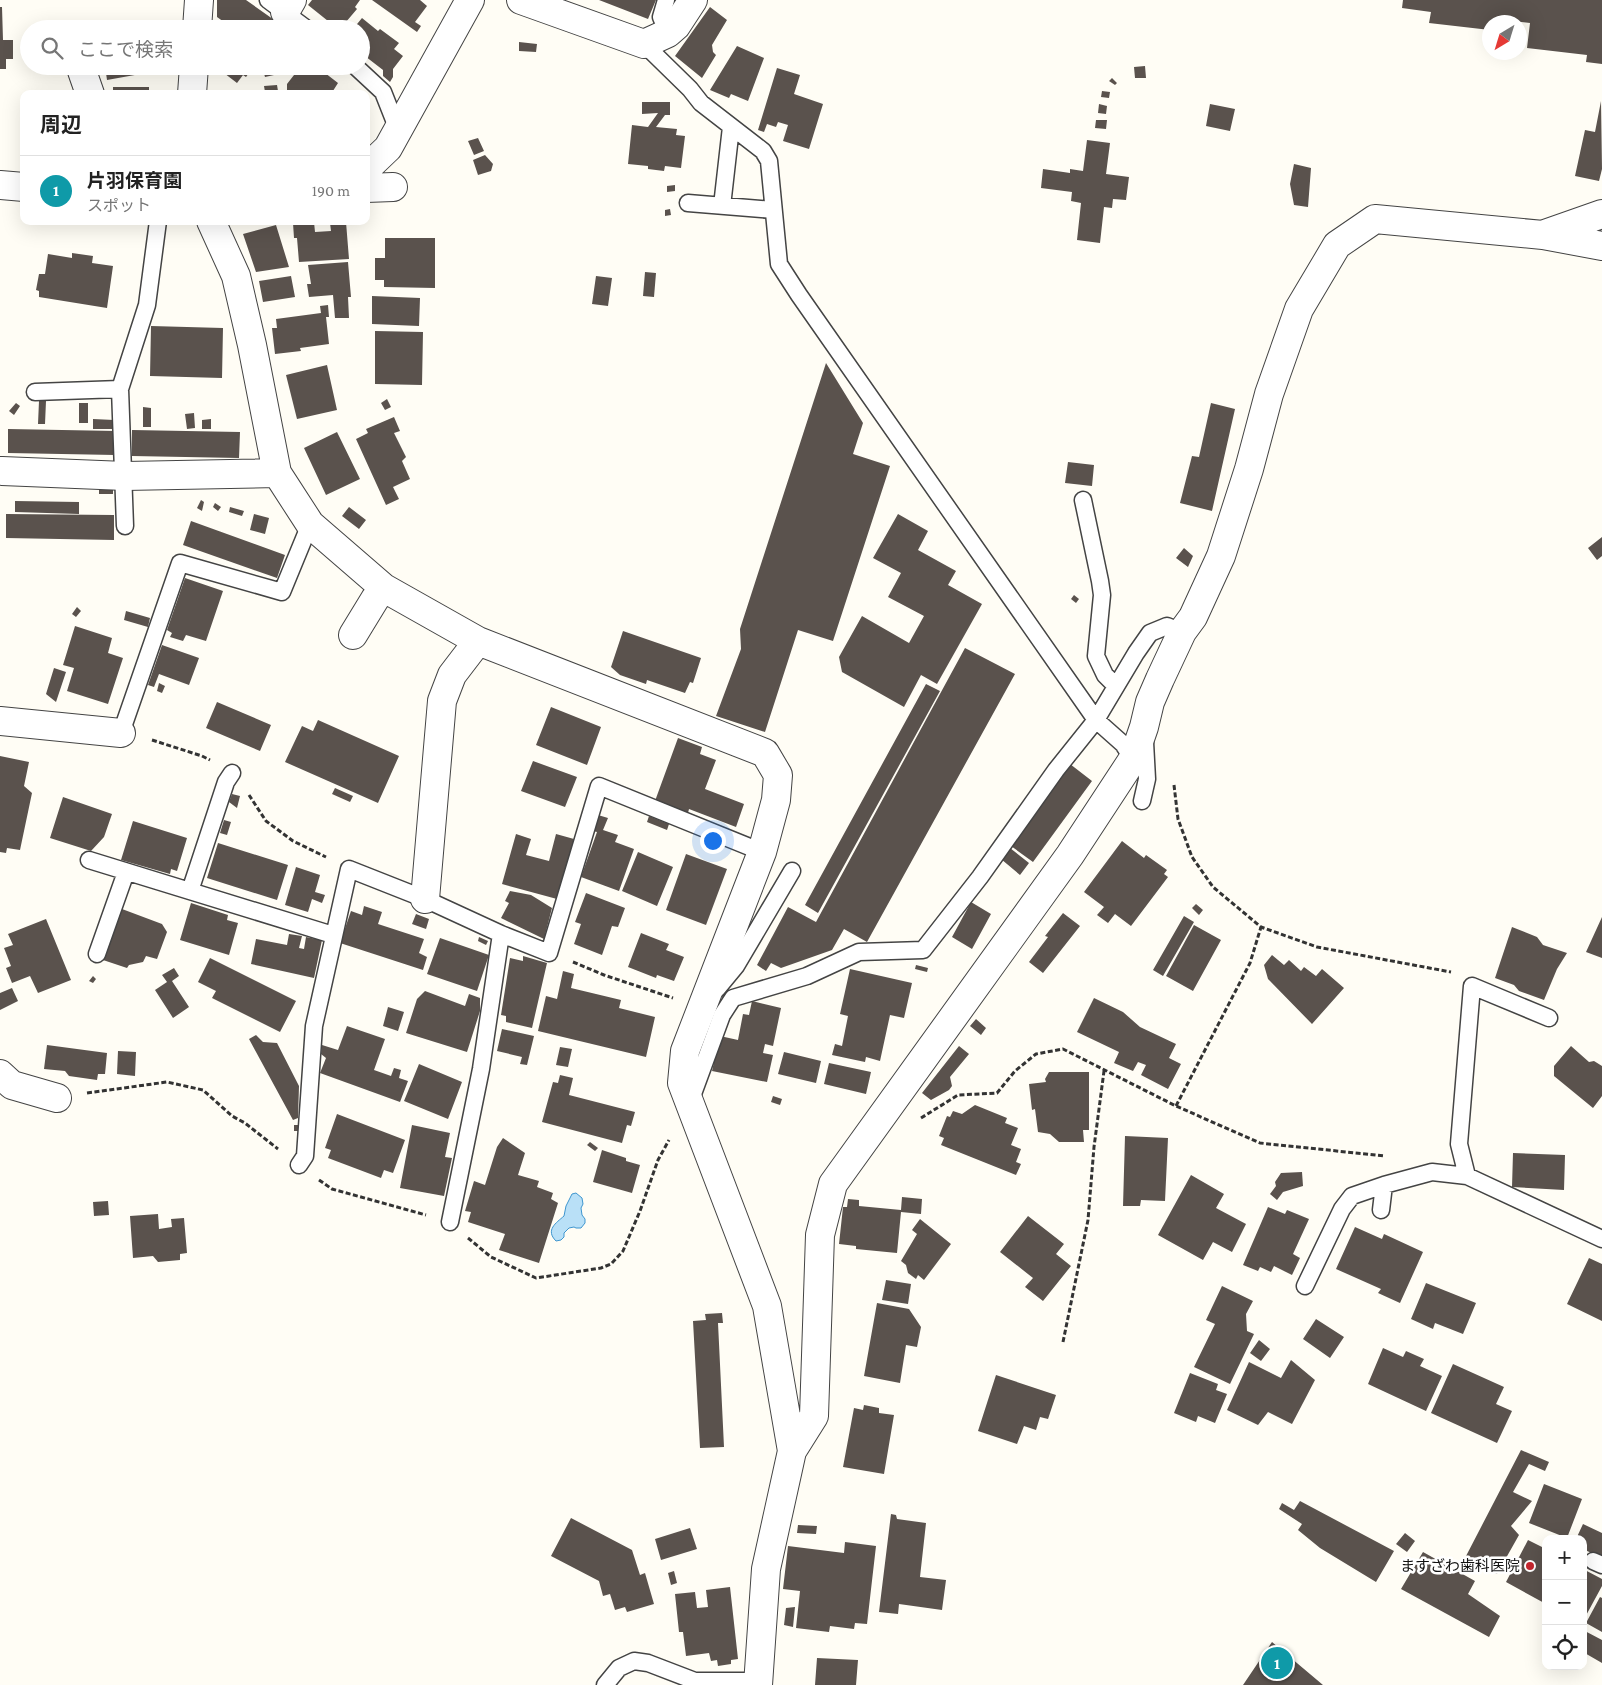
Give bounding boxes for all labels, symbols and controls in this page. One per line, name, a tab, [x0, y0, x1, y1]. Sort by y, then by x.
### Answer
north arrow	[1482, 15, 1527, 60]
search box	[20, 20, 370, 75]
icon: search	[38, 34, 66, 62]
text: ここで検索	[78, 39, 173, 60]
text: 周辺	[40, 113, 82, 137]
text: 片羽保育園	[87, 170, 182, 191]
text: 1	[53, 182, 59, 199]
text: 190 m	[312, 182, 350, 199]
text: スポット	[87, 197, 151, 214]
your location	[700, 828, 726, 854]
map controls	[1542, 1535, 1587, 1670]
button: +	[1542, 1535, 1587, 1580]
place label: ますざわ歯科医院	[1400, 1558, 1520, 1574]
marker: ますざわ歯科医院	[1524, 1560, 1536, 1572]
button: −	[1542, 1580, 1587, 1625]
button: locate	[1542, 1625, 1587, 1670]
pin: 1	[1261, 1644, 1293, 1682]

